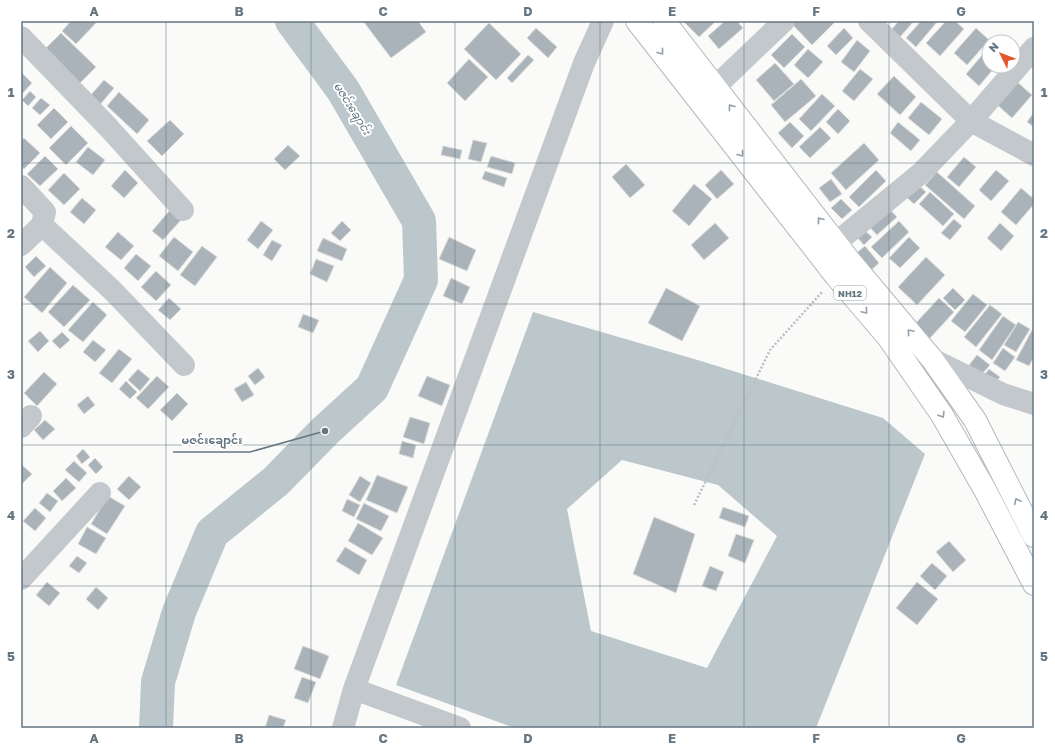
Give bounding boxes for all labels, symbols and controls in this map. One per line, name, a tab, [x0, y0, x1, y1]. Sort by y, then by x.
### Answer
text: A	[89, 3, 99, 19]
text: B	[234, 3, 244, 19]
text: C	[378, 3, 388, 19]
text: D	[523, 3, 533, 19]
text: E	[668, 3, 676, 19]
text: F	[812, 3, 820, 19]
text: G	[956, 3, 966, 19]
north arrow	[981, 34, 1021, 74]
text: N	[986, 39, 1001, 54]
one-way arrow	[656, 47, 663, 54]
water label: မဇင်းချောင်း	[328, 79, 376, 140]
text: 1	[8, 84, 15, 100]
text: 1	[1041, 84, 1048, 100]
one-way arrow	[728, 105, 735, 112]
one-way arrow	[736, 150, 743, 157]
one-way arrow	[817, 218, 824, 225]
text: 2	[7, 225, 15, 241]
text: 2	[1040, 225, 1048, 241]
road number: NH12	[834, 286, 866, 300]
one-way arrow	[861, 306, 868, 313]
one-way arrow	[908, 330, 915, 337]
text: 3	[7, 366, 15, 382]
text: 3	[1040, 366, 1048, 382]
one-way arrow	[938, 411, 945, 418]
callout: မဇင်းချောင်း	[173, 429, 250, 452]
text: မဇင်းချောင်း	[182, 433, 242, 449]
one-way arrow	[1014, 498, 1021, 505]
text: 4	[7, 507, 15, 523]
text: 4	[1040, 507, 1048, 523]
text: 5	[7, 648, 15, 664]
text: 5	[1040, 648, 1048, 664]
text: A	[89, 730, 99, 746]
text: B	[234, 730, 244, 746]
text: C	[378, 730, 388, 746]
text: D	[523, 730, 533, 746]
text: E	[668, 730, 676, 746]
text: F	[812, 730, 820, 746]
text: G	[956, 730, 966, 746]

